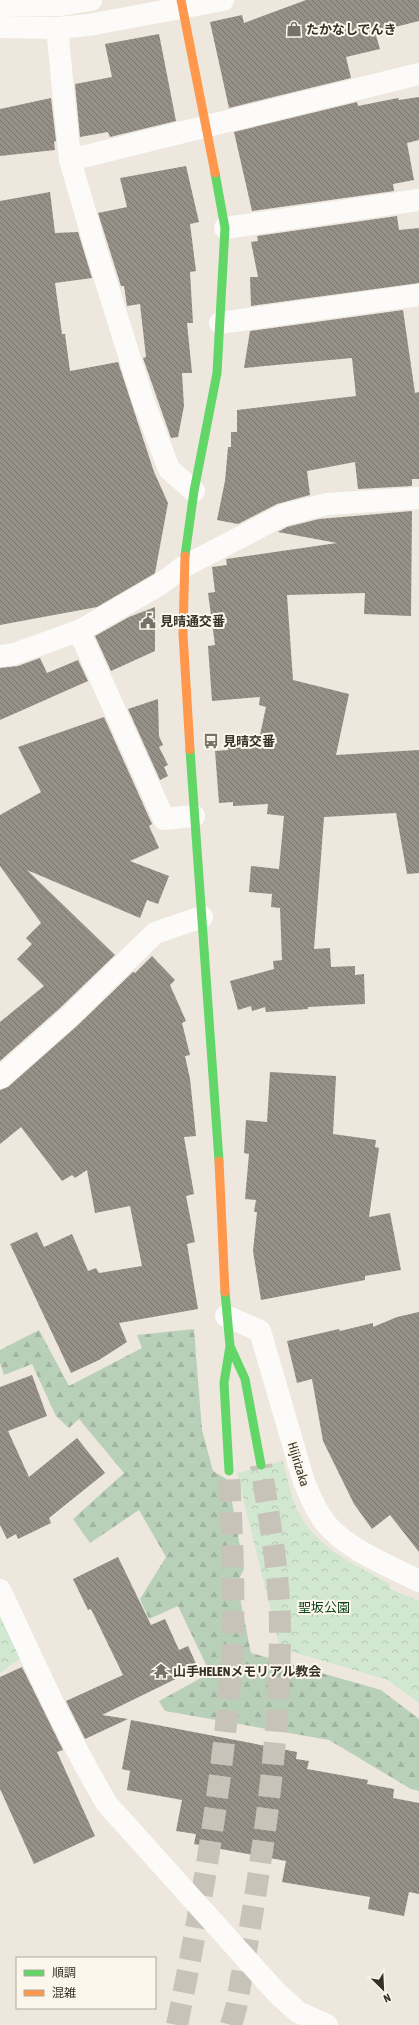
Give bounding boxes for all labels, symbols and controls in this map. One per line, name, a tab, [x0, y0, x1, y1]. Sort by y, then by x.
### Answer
shop icon: たかなしでんき	[285, 20, 303, 38]
place label: たかなしでんき	[306, 22, 397, 37]
public building icon: 見晴通交番	[139, 612, 157, 630]
place label: 見晴通交番	[160, 614, 225, 629]
bus stop icon: 見晴交番	[202, 732, 220, 750]
place label: 見晴交番	[223, 734, 275, 749]
street label: Hijirizaka	[285, 1440, 312, 1488]
park label: 聖坂公園	[298, 1600, 350, 1615]
temple icon: 山手HELENメモリアル教会	[152, 1662, 170, 1680]
place label: 山手HELENメモリアル教会	[173, 1664, 321, 1679]
legend	[16, 1957, 156, 2009]
text: 順調	[52, 1966, 76, 1980]
north arrow	[363, 1969, 403, 2009]
text: 混雑	[52, 1986, 76, 2000]
text: N	[382, 1991, 392, 2005]

